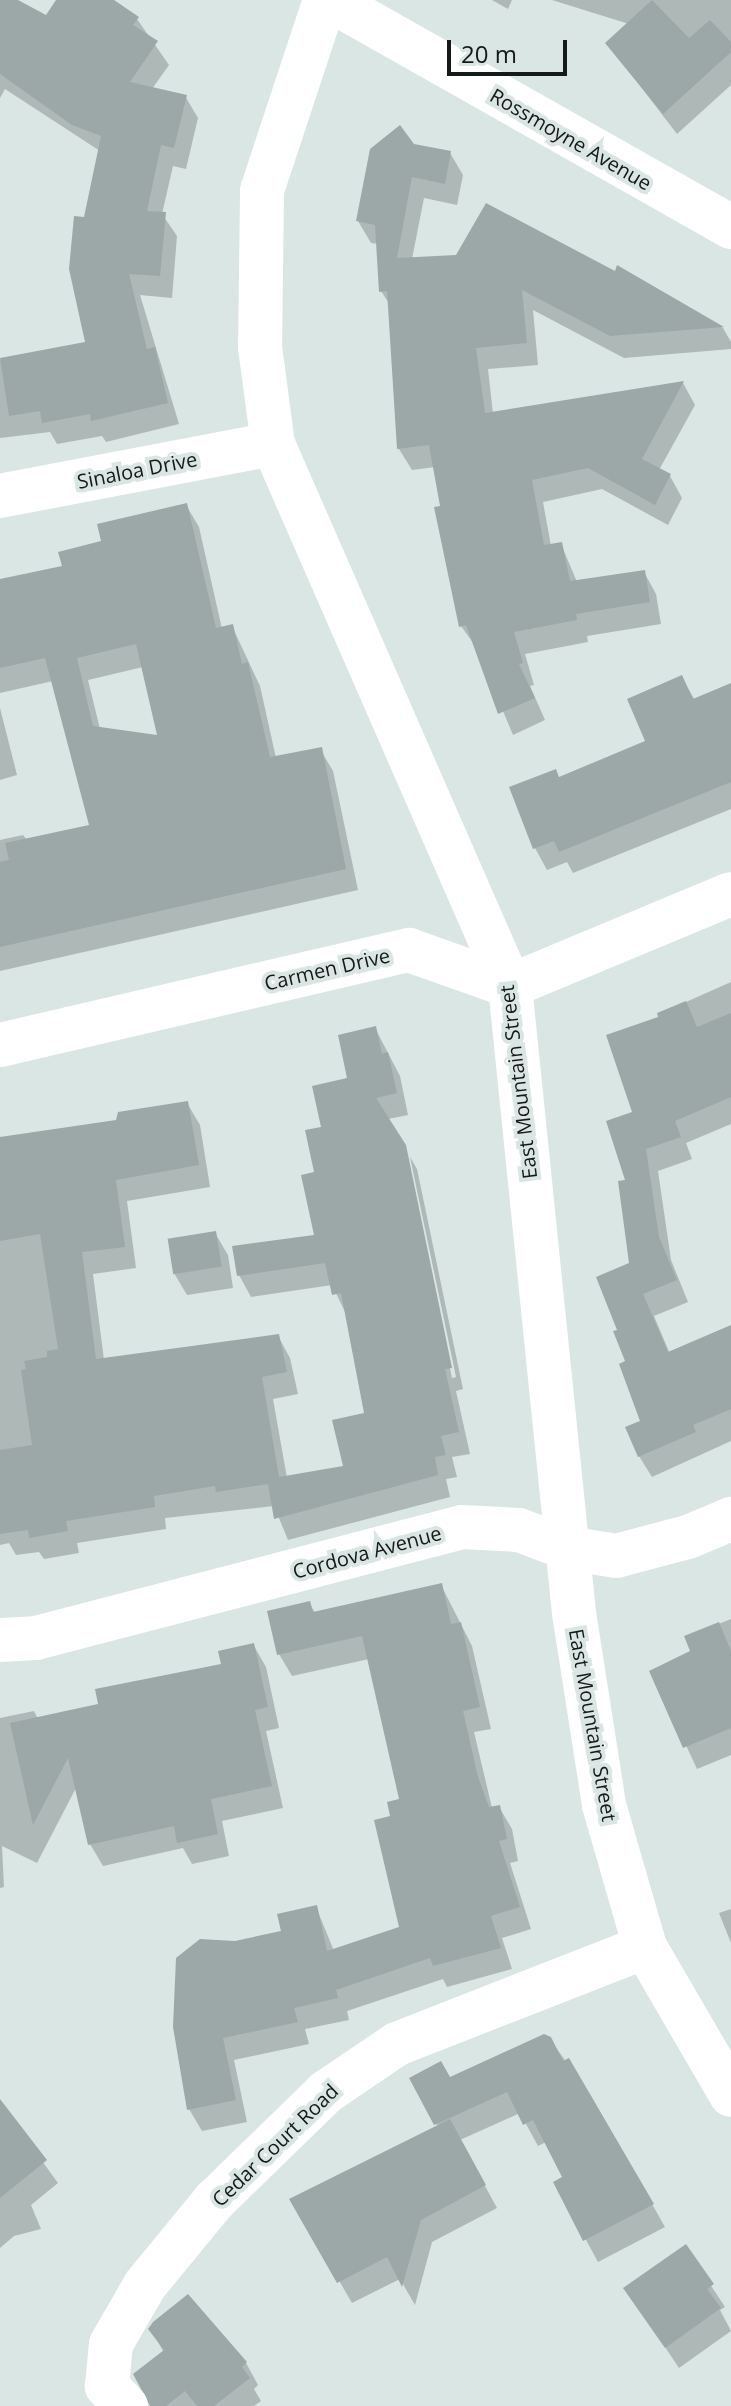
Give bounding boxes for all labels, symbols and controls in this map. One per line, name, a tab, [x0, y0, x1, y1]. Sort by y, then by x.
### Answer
scale bar	[451, 24, 571, 74]
text: 20 m	[461, 37, 517, 70]
street label: Rossmoyne Avenue	[486, 83, 656, 195]
street label: Sinaloa Drive	[75, 447, 199, 493]
street label: Carmen Drive	[262, 943, 392, 995]
street label: East Mountain Street	[494, 984, 542, 1180]
street label: Cordova Avenue	[290, 1521, 444, 1583]
street label: East Mountain Street	[564, 1627, 622, 1823]
street label: Cedar Court Road	[207, 2079, 343, 2211]

